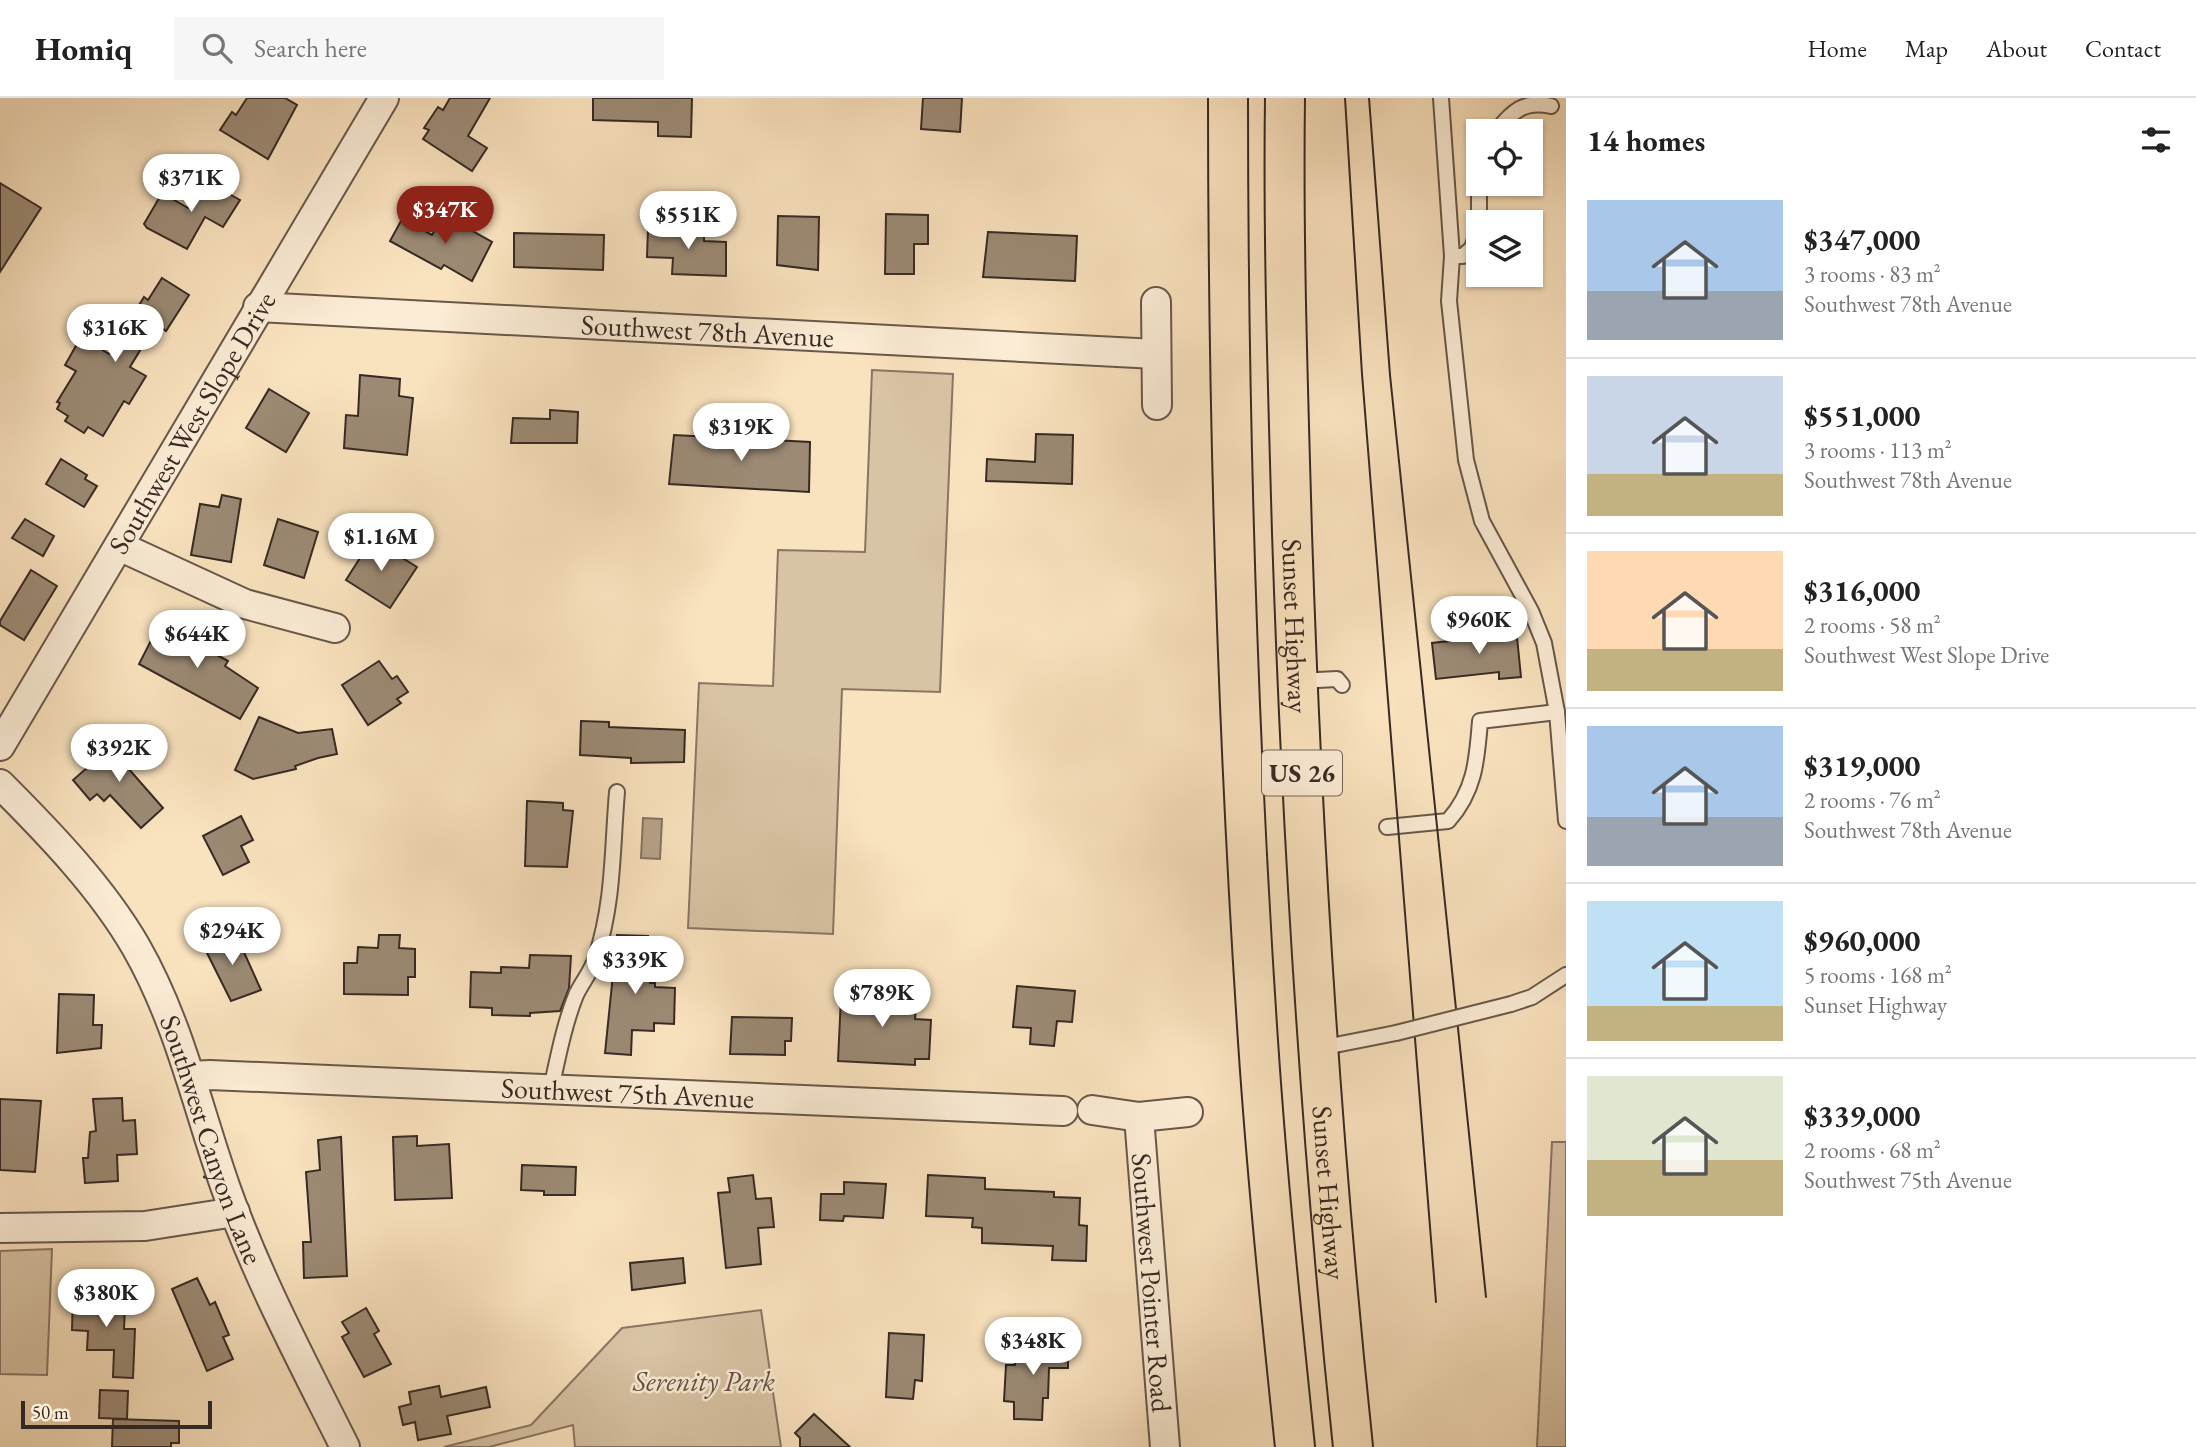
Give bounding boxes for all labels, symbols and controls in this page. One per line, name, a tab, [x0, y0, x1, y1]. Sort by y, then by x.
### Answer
search box	[174, 17, 664, 80]
text: Homiq	[35, 27, 132, 70]
icon: search	[198, 29, 236, 67]
text: Search here	[254, 31, 367, 65]
text: Home	[1807, 33, 1867, 64]
text: Map	[1905, 33, 1948, 64]
text: About	[1986, 33, 2047, 64]
text: Contact	[2085, 33, 2161, 64]
map controls	[1466, 119, 1543, 287]
button: locate	[1466, 119, 1543, 196]
text: 14 homes	[1587, 121, 1705, 160]
icon: filters	[2137, 121, 2175, 159]
pin: $371K	[142, 155, 240, 214]
text: $371K	[159, 162, 223, 192]
pin: $347K	[396, 186, 494, 246]
pin: $551K	[639, 192, 737, 251]
text: $347K	[413, 194, 477, 224]
text: $551K	[656, 199, 720, 229]
button: layers	[1466, 210, 1543, 287]
text: $347,000	[1804, 220, 1920, 259]
icon: home	[1643, 228, 1727, 312]
text: 3 rooms · 83 m²	[1804, 259, 1941, 289]
street label: Southwest West Slope Drive	[100, 285, 283, 560]
text: Southwest 78th Avenue	[1804, 289, 2012, 319]
pin: $316K	[66, 304, 164, 364]
street label: Southwest 78th Avenue	[580, 306, 835, 355]
text: $316K	[83, 312, 147, 342]
text: $551,000	[1804, 396, 1920, 435]
pin: $319K	[692, 404, 790, 463]
icon: home	[1643, 404, 1727, 488]
text: $319K	[709, 411, 773, 441]
text: 3 rooms · 113 m²	[1804, 435, 1952, 465]
text: Southwest 78th Avenue	[1804, 465, 2012, 495]
pin: $1.16M	[324, 514, 438, 573]
text: $1.16M	[344, 521, 418, 551]
street label: Sunset Highway	[1274, 538, 1317, 715]
text: $316,000	[1804, 571, 1920, 610]
icon: home	[1643, 579, 1727, 663]
pin: $960K	[1430, 596, 1528, 656]
text: $960K	[1447, 604, 1511, 634]
pin: $644K	[148, 610, 246, 670]
text: 2 rooms · 58 m²	[1804, 610, 1941, 640]
text: $644K	[165, 618, 229, 648]
text: Southwest West Slope Drive	[1804, 640, 2049, 670]
pin: $392K	[70, 724, 168, 784]
text: $392K	[87, 732, 151, 762]
text: $319,000	[1804, 746, 1920, 785]
road number: US 26	[1262, 750, 1342, 796]
icon: home	[1643, 754, 1727, 838]
text: 2 rooms · 76 m²	[1804, 785, 1941, 815]
text: Southwest 78th Avenue	[1804, 815, 2012, 845]
pin: $294K	[183, 908, 281, 967]
text: $294K	[200, 915, 264, 945]
text: $960,000	[1804, 921, 1920, 960]
icon: home	[1643, 929, 1727, 1013]
pin: $339K	[586, 936, 684, 996]
text: $339K	[603, 944, 667, 974]
text: 5 rooms · 168 m²	[1804, 960, 1952, 990]
pin: $789K	[833, 970, 931, 1029]
text: $789K	[850, 977, 914, 1007]
text: Sunset Highway	[1804, 990, 1947, 1020]
street label: Southwest Canyon Lane	[152, 1010, 272, 1270]
street label: Southwest 75th Avenue	[500, 1069, 755, 1116]
text: $339,000	[1804, 1096, 1920, 1135]
icon: home	[1643, 1104, 1727, 1188]
street label: Sunset Highway	[1304, 1105, 1355, 1282]
text: 2 rooms · 68 m²	[1804, 1135, 1941, 1165]
street label: Southwest Pointer Road	[1124, 1151, 1180, 1414]
text: Southwest 75th Avenue	[1804, 1165, 2012, 1195]
pin: $380K	[57, 1270, 155, 1329]
text: $380K	[74, 1277, 138, 1307]
pin: $348K	[984, 1318, 1082, 1377]
text: $348K	[1001, 1325, 1065, 1355]
park label: Serenity Park	[632, 1363, 775, 1399]
scale bar	[21, 1398, 212, 1430]
text: 50 m	[32, 1400, 69, 1425]

